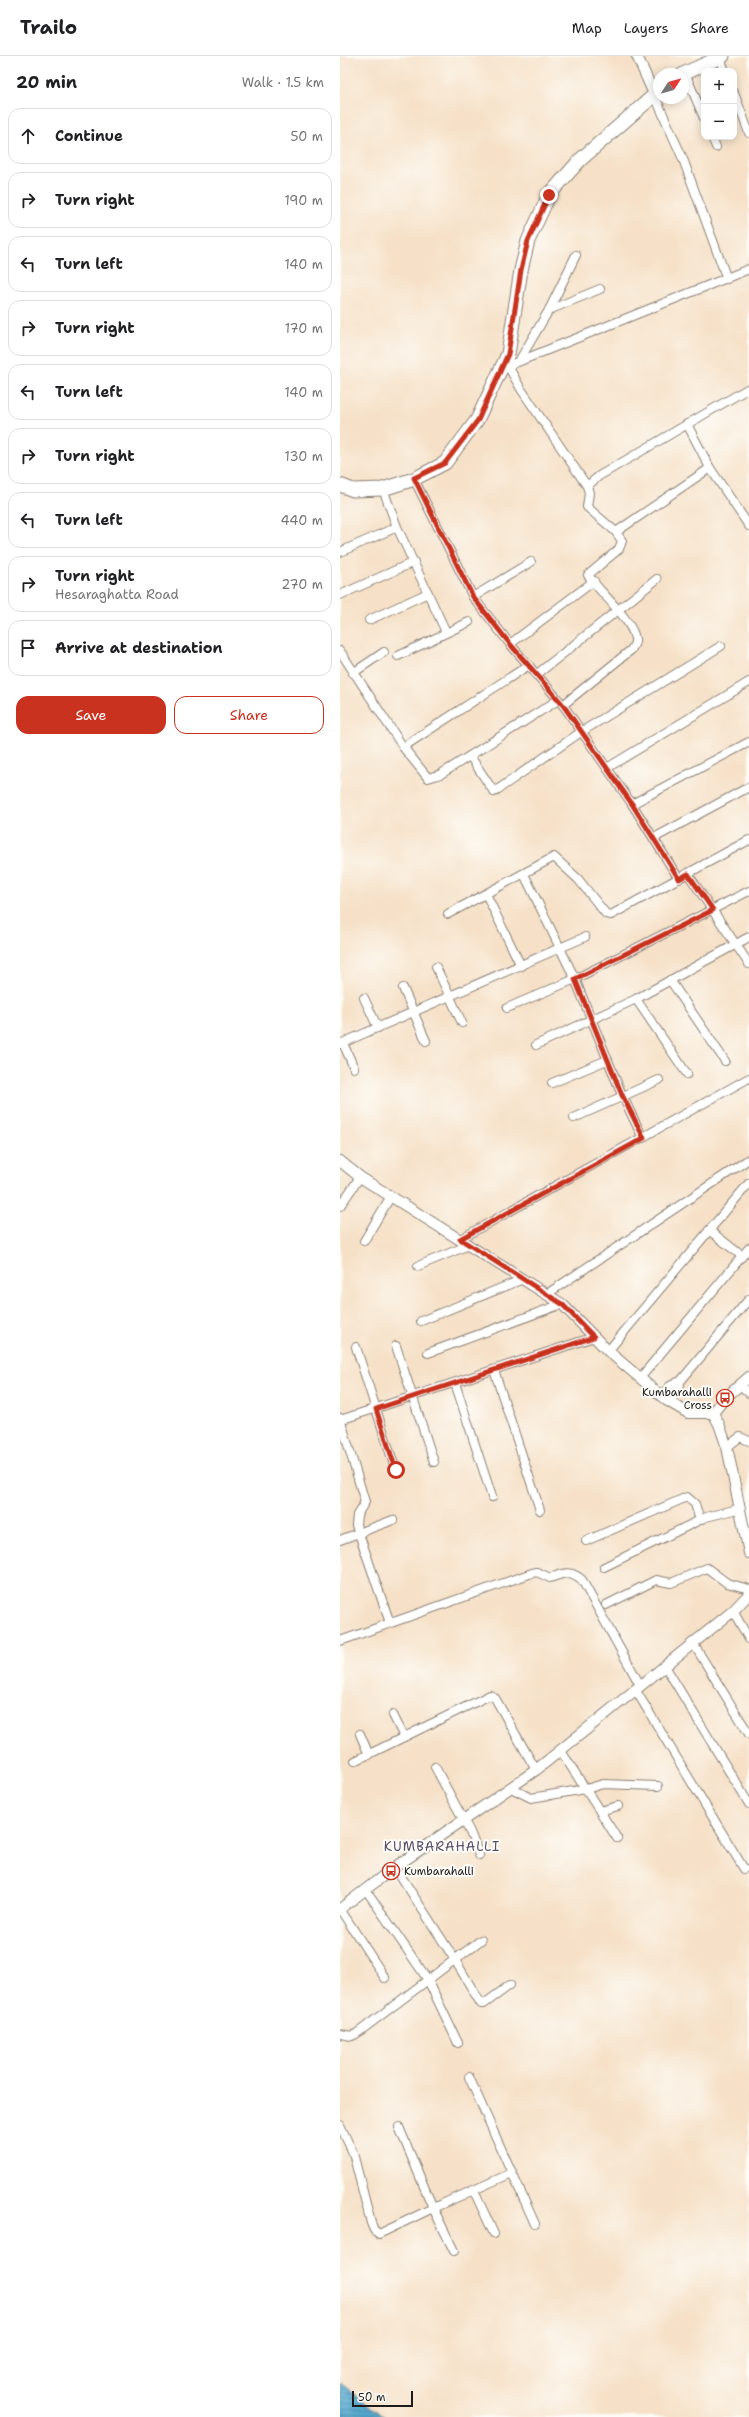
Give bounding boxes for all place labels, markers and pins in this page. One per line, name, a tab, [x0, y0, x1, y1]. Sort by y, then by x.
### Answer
place label: Kumbarahalli Cross	[642, 1385, 712, 1413]
bus stop icon: Kumbarahalli Cross	[715, 1388, 735, 1408]
bus stop icon: Kumbarahalli	[381, 1861, 401, 1881]
place label: Kumbarahalli	[404, 1864, 474, 1879]

